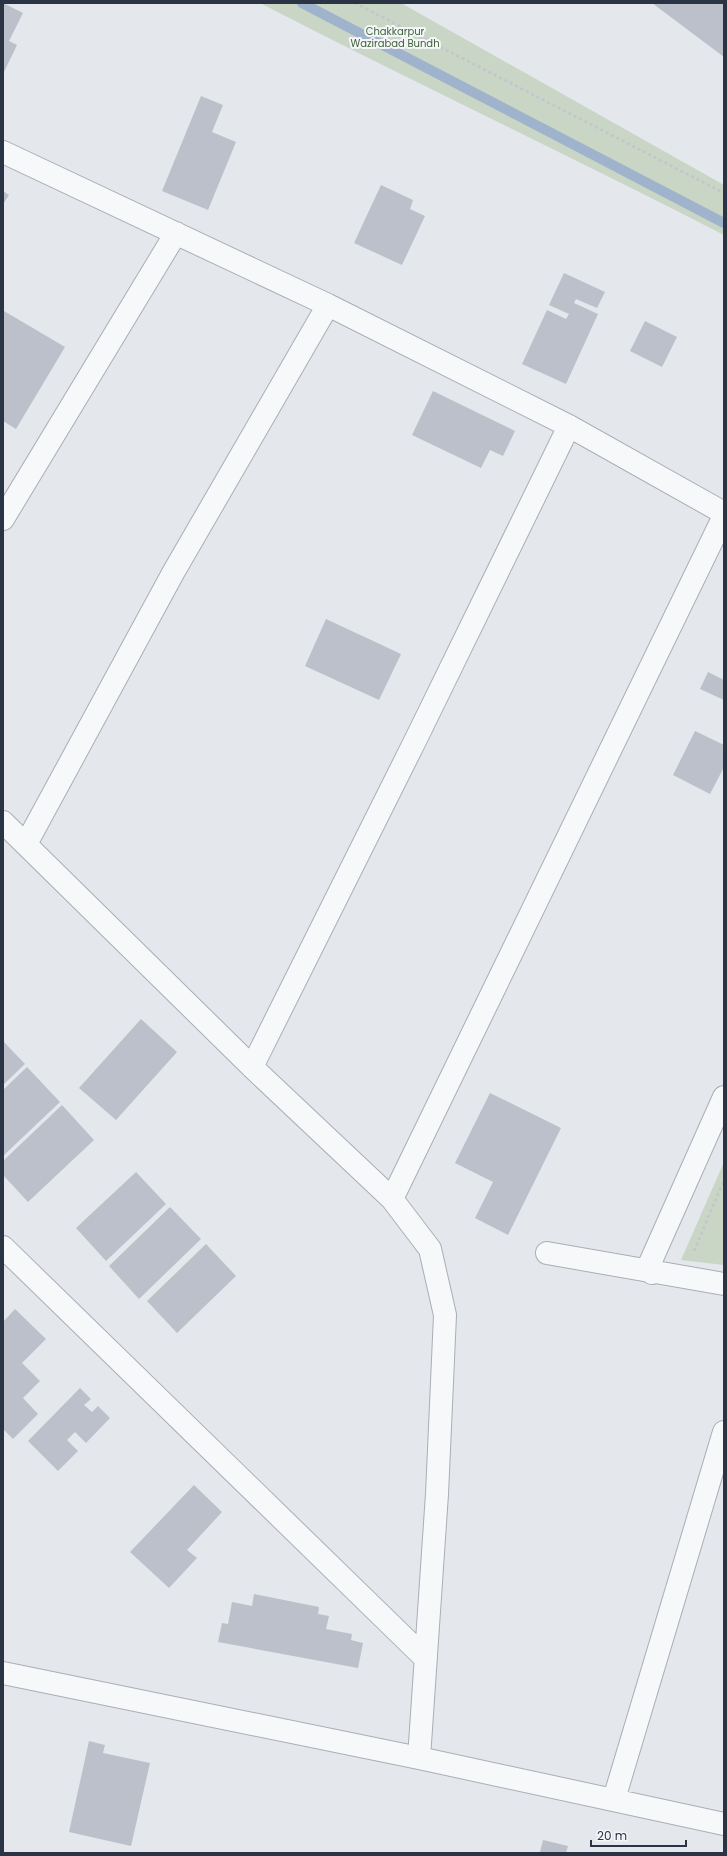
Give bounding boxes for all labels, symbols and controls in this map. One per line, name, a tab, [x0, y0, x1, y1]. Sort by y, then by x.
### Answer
park label: Chakkarpur Wazirabad Bundh	[350, 24, 440, 51]
scale bar	[591, 1822, 686, 1848]
text: 20 m	[597, 1827, 627, 1844]

